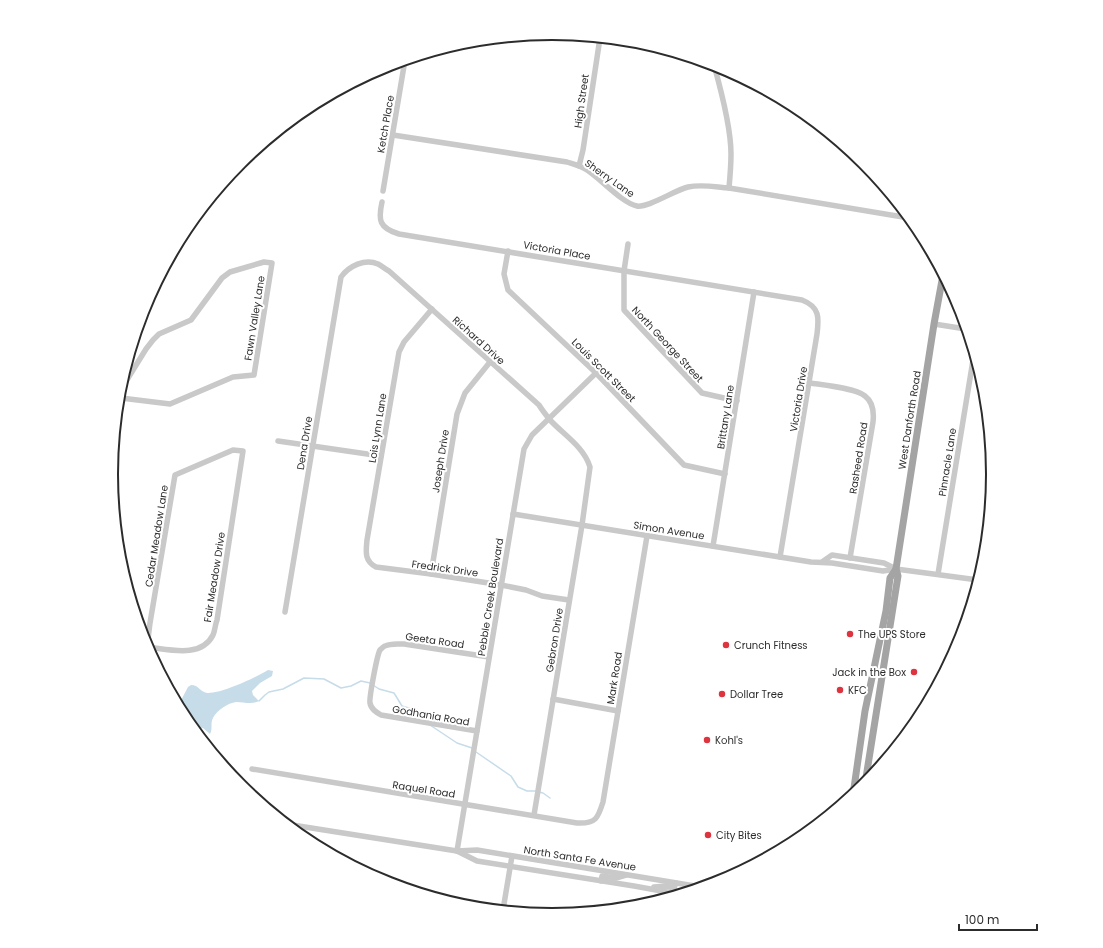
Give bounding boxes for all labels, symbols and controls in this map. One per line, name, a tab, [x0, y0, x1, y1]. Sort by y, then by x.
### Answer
street label: High Street	[570, 73, 593, 129]
street label: Ketch Place	[373, 94, 398, 154]
street label: Sherry Lane	[582, 156, 638, 201]
street label: Victoria Place	[522, 237, 592, 264]
street label: Fawn Valley Lane	[240, 275, 269, 362]
street label: North George Street	[628, 303, 707, 386]
street label: Richard Drive	[449, 313, 508, 368]
street label: Louis Scott Street	[568, 335, 639, 406]
street label: Victoria Drive	[786, 365, 811, 433]
street label: West Danforth Road	[894, 370, 925, 471]
street label: Brittany Lane	[713, 384, 738, 450]
street label: Lois Lynn Lane	[365, 392, 390, 464]
street label: Dena Drive	[293, 415, 316, 471]
street label: Rasheed Road	[845, 421, 872, 495]
street label: Pinnacle Lane	[935, 427, 960, 497]
street label: Joseph Drive	[428, 428, 453, 494]
street label: Cedar Meadow Lane	[141, 484, 172, 588]
street label: Simon Avenue	[632, 517, 705, 544]
street label: Fair Meadow Drive	[200, 531, 229, 623]
street label: Pebble Creek Boulevard	[474, 537, 507, 657]
street label: Fredrick Drive	[411, 556, 479, 581]
street label: Gebron Drive	[542, 607, 567, 673]
place label: The UPS Store	[858, 627, 926, 642]
street label: Geeta Road	[405, 629, 465, 652]
marker: The UPS Store	[845, 629, 855, 639]
place label: Crunch Fitness	[734, 638, 808, 653]
marker: Crunch Fitness	[721, 640, 731, 650]
street label: Mark Road	[603, 651, 626, 705]
place label: Jack in the Box	[832, 665, 906, 680]
marker: Jack in the Box	[909, 667, 919, 677]
place label: KFC	[848, 683, 867, 698]
marker: KFC	[835, 685, 845, 695]
place label: Dollar Tree	[730, 687, 783, 702]
marker: Dollar Tree	[717, 689, 727, 699]
street label: Godhania Road	[391, 701, 471, 730]
place label: Kohl's	[715, 733, 743, 748]
marker: Kohl's	[702, 735, 712, 745]
street label: Raquel Road	[391, 777, 456, 802]
place label: City Bites	[716, 828, 762, 843]
marker: City Bites	[703, 830, 713, 840]
street label: North Santa Fe Avenue	[523, 842, 637, 875]
scale bar	[959, 906, 1037, 932]
text: 100 m	[965, 911, 999, 928]

